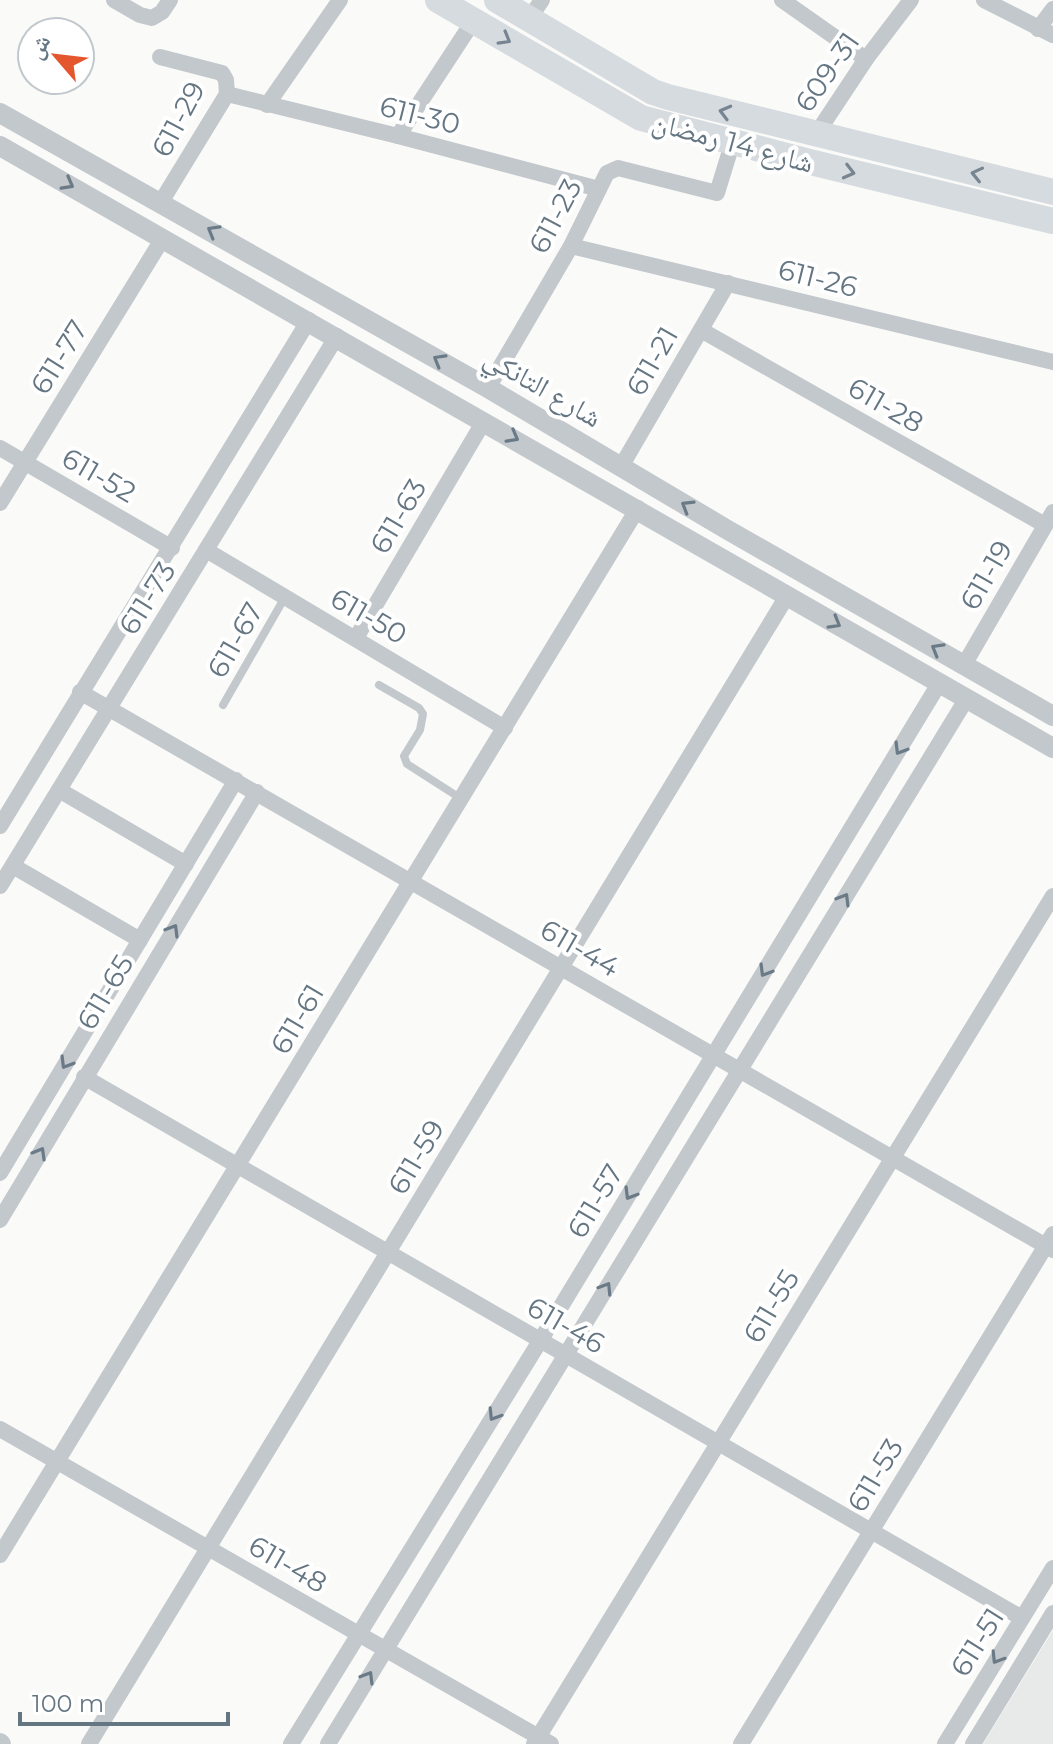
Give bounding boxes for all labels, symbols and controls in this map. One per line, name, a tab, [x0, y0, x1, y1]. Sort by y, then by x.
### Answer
north arrow	[16, 16, 96, 96]
street label: 609-31	[788, 26, 866, 118]
one-way arrow	[496, 29, 511, 45]
text: ش	[21, 30, 56, 63]
street label: 611-29	[144, 75, 212, 163]
street label: 611-30	[376, 89, 464, 141]
street label: شارع 14 رمضان	[648, 104, 817, 181]
one-way arrow	[718, 105, 732, 122]
one-way arrow	[842, 162, 856, 179]
one-way arrow	[971, 166, 984, 183]
street label: 611-23	[521, 173, 589, 259]
one-way arrow	[59, 174, 74, 190]
one-way arrow	[207, 225, 222, 241]
street label: 611-26	[775, 252, 861, 304]
street label: 611-77	[23, 314, 95, 400]
street label: 611-21	[619, 321, 685, 401]
street label: شارع التانكي	[475, 340, 608, 440]
one-way arrow	[433, 354, 448, 370]
street label: 611-28	[842, 370, 930, 440]
one-way arrow	[505, 428, 519, 443]
street label: 611-52	[56, 440, 142, 510]
street label: 611-63	[363, 473, 433, 559]
one-way arrow	[681, 500, 696, 515]
street label: 611-19	[953, 534, 1019, 616]
street label: 611-73	[111, 555, 183, 641]
street label: 611-50	[325, 581, 413, 651]
street label: 611-67	[200, 596, 270, 684]
one-way arrow	[826, 613, 841, 629]
one-way arrow	[931, 643, 946, 659]
one-way arrow	[894, 740, 910, 755]
one-way arrow	[835, 893, 850, 908]
street label: 611-44	[535, 912, 626, 984]
one-way arrow	[164, 924, 179, 939]
street label: 611-65	[70, 948, 140, 1036]
one-way arrow	[760, 963, 775, 977]
street label: 611-61	[263, 978, 331, 1060]
one-way arrow	[61, 1054, 76, 1069]
street label: 611-59	[381, 1114, 451, 1200]
one-way arrow	[30, 1147, 45, 1162]
street label: 611-57	[560, 1158, 630, 1244]
one-way arrow	[624, 1185, 640, 1200]
street label: 611-55	[736, 1263, 806, 1349]
one-way arrow	[596, 1282, 612, 1297]
street label: 611-46	[521, 1289, 611, 1361]
one-way arrow	[488, 1406, 503, 1421]
street label: 611-53	[840, 1432, 910, 1518]
street label: 611-48	[243, 1528, 333, 1600]
street label: 611-51	[943, 1602, 1011, 1682]
one-way arrow	[992, 1650, 1007, 1664]
one-way arrow	[359, 1671, 374, 1686]
scale bar	[20, 1676, 228, 1726]
text: 100 m	[32, 1689, 104, 1718]

